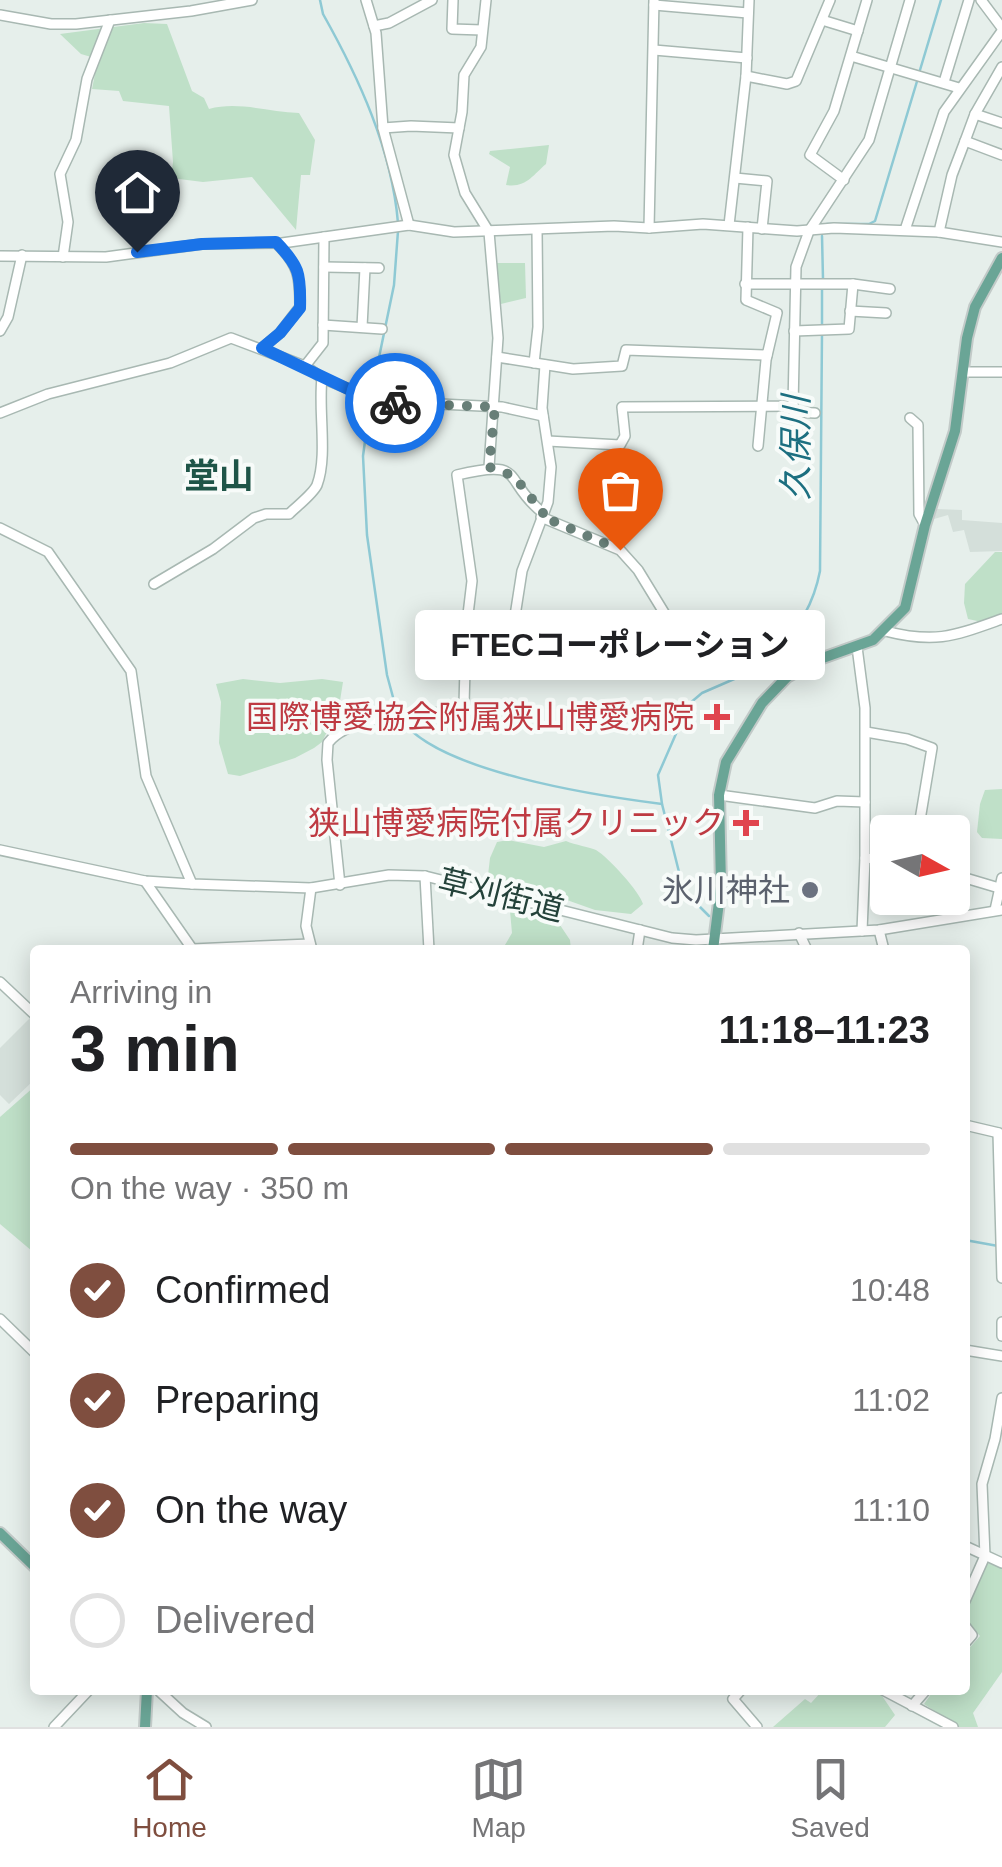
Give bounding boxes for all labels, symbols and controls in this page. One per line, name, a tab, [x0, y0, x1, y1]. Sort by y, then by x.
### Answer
pin	[95, 150, 180, 253]
icon: home	[110, 165, 165, 220]
courier	[345, 353, 445, 453]
icon: bike	[368, 376, 423, 431]
water label: 久保川	[776, 392, 815, 501]
pin	[578, 448, 663, 551]
district label: 堂山	[184, 456, 254, 495]
icon: bag	[593, 463, 648, 518]
callout: FTECコーポレーション	[415, 610, 825, 680]
text: FTECコーポレーション	[451, 627, 789, 663]
place label: 国際博愛協会附属狭山博愛病院	[246, 699, 694, 735]
marker: 国際博愛協会附属狭山博愛病院	[704, 704, 730, 730]
place label: 狭山博愛病院付属クリニック	[308, 805, 724, 841]
marker: 狭山博愛病院付属クリニック	[733, 810, 759, 836]
north arrow	[870, 815, 970, 915]
map controls	[870, 815, 970, 915]
street label: 草刈街道	[435, 862, 567, 928]
place label: 氷川神社	[662, 872, 790, 908]
marker: 氷川神社	[799, 879, 821, 901]
text: Arriving in	[70, 974, 212, 1010]
text: 11:18–11:23	[719, 1009, 930, 1051]
text: 3 min	[70, 1012, 240, 1085]
text: On the way · 350 m	[70, 1170, 349, 1206]
icon: check	[70, 1263, 125, 1318]
text: Confirmed	[155, 1269, 330, 1311]
text: 10:48	[850, 1272, 930, 1308]
icon: check	[70, 1373, 125, 1428]
text: Preparing	[155, 1379, 320, 1421]
text: 11:02	[852, 1382, 930, 1418]
icon: check	[70, 1483, 125, 1538]
text: On the way	[155, 1489, 347, 1531]
text: 11:10	[852, 1492, 930, 1528]
text: Delivered	[155, 1599, 316, 1641]
tab: Home	[132, 1752, 207, 1844]
tab: Map	[471, 1752, 526, 1844]
tab: Saved	[790, 1752, 870, 1844]

